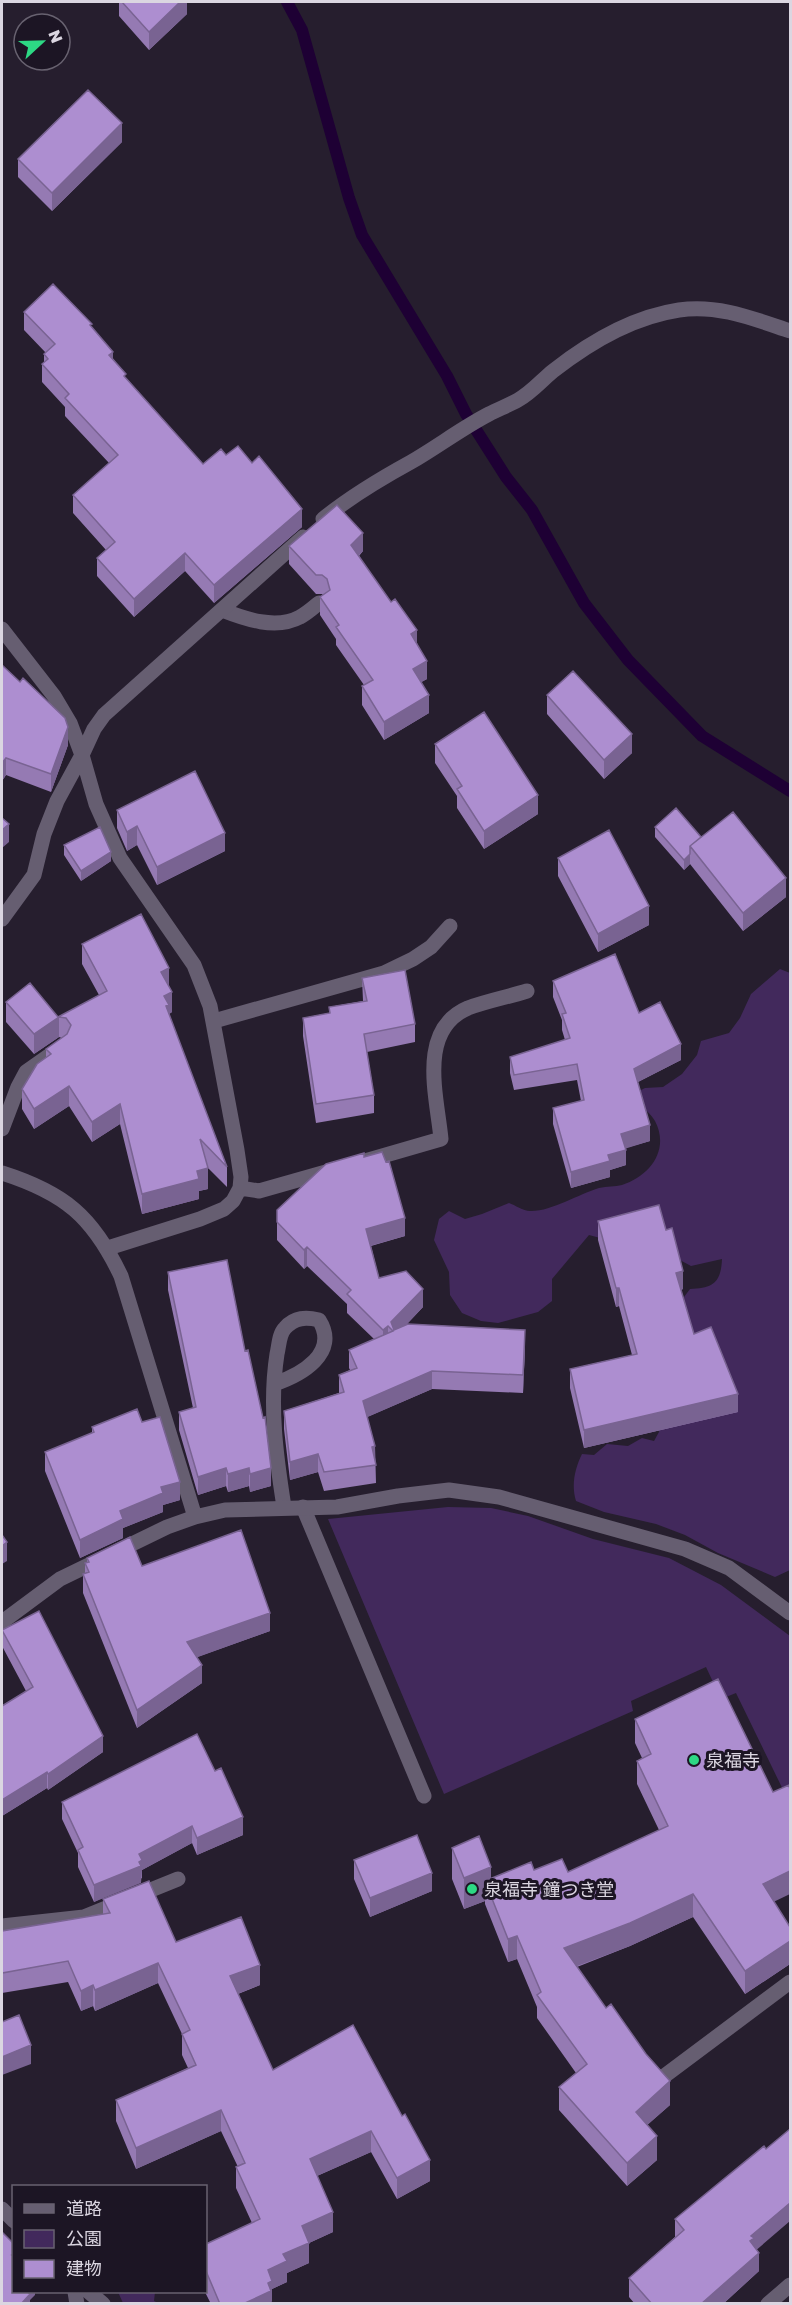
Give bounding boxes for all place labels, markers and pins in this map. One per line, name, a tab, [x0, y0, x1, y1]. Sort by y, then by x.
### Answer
place label: 泉福寺	[706, 1749, 760, 1771]
marker: 泉福寺	[687, 1753, 701, 1767]
place label: 泉福寺 鐘つき堂	[484, 1878, 615, 1900]
marker: 泉福寺 鐘つき堂	[465, 1882, 479, 1896]

